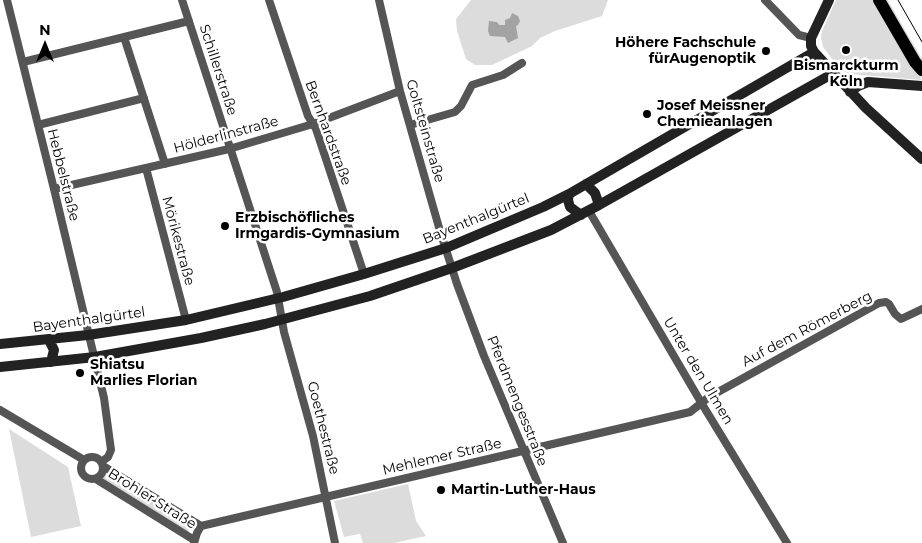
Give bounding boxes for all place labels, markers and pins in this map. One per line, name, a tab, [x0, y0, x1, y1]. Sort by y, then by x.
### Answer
place label: Höhere Fachschule fürAugenoptik	[615, 35, 756, 68]
marker: Bismarckturm Köln	[840, 44, 852, 56]
marker: Höhere Fachschule fürAugenoptik	[760, 45, 772, 57]
place label: Bismarckturm Köln	[793, 58, 899, 90]
place label: Josef Meissner Chemieanlagen	[657, 98, 773, 130]
marker: Josef Meissner Chemieanlagen	[641, 108, 653, 120]
place label: Erzbischöfliches Irmgardis-Gymnasium	[235, 210, 400, 242]
marker: Erzbischöfliches Irmgardis-Gymnasium	[219, 220, 231, 232]
place label: Shiatsu Marlies Florian	[90, 357, 197, 390]
marker: Shiatsu Marlies Florian	[74, 367, 86, 379]
place label: Martin-Luther-Haus	[451, 482, 596, 498]
marker: Martin-Luther-Haus	[435, 484, 447, 496]

